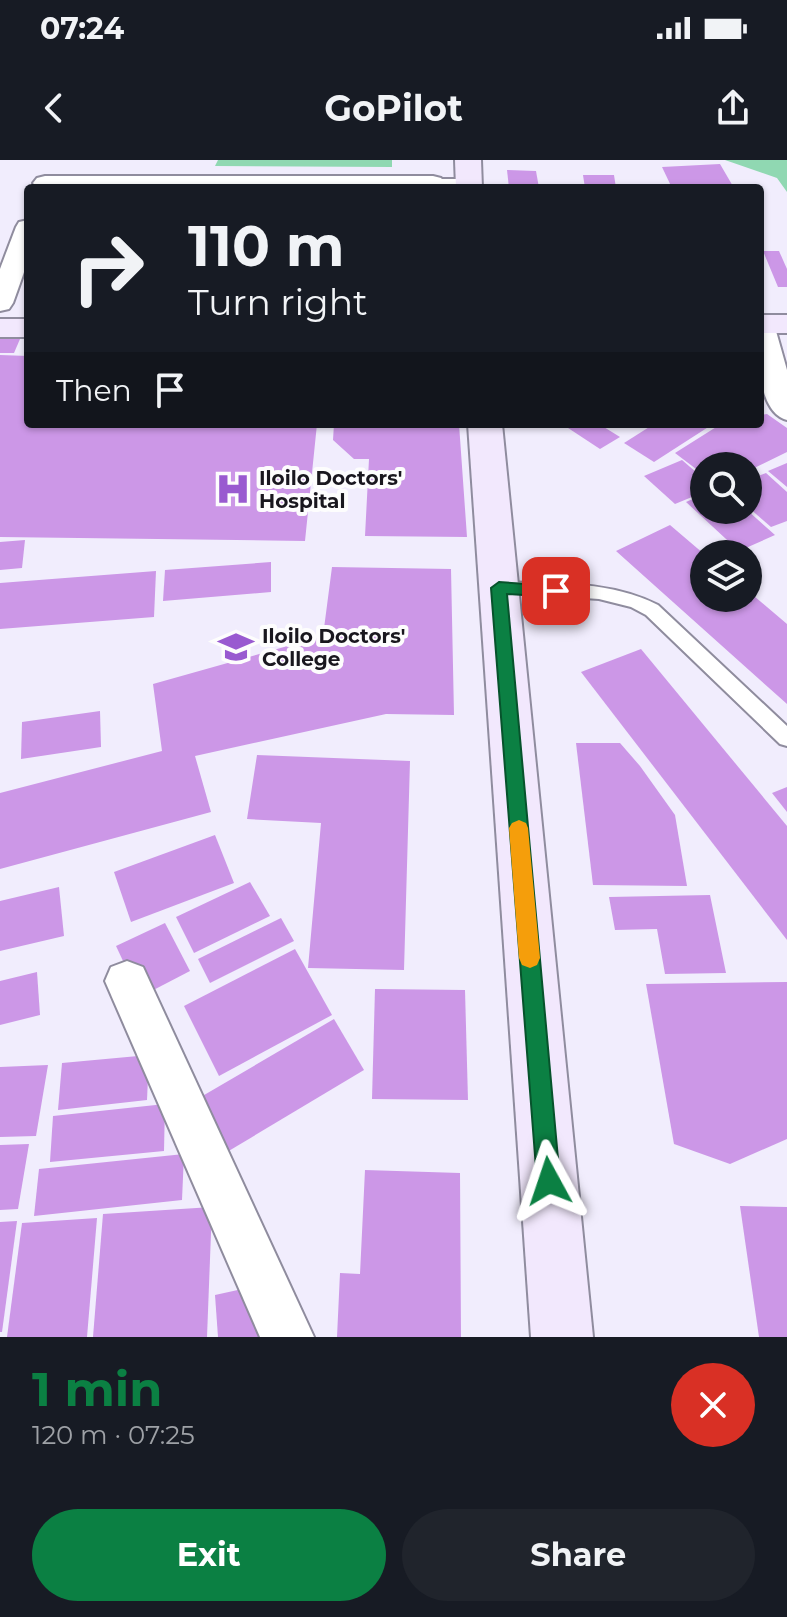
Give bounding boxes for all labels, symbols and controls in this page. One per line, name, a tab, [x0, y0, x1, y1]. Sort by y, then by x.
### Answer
text: 07:24	[40, 10, 124, 47]
icon: back	[32, 86, 76, 130]
text: GoPilot	[324, 86, 463, 130]
icon: share	[711, 86, 755, 130]
text: 110 m	[188, 212, 345, 280]
icon: right	[56, 216, 160, 320]
text: Turn right	[188, 280, 368, 324]
icon: arrive	[148, 368, 192, 412]
text: Then	[56, 372, 132, 409]
map controls	[690, 452, 762, 612]
button: search	[690, 452, 762, 524]
place label: Iloilo Doctors' Hospital	[259, 466, 402, 513]
hospital icon: Iloilo Doctors' Hospital	[214, 470, 252, 508]
button: layers	[690, 540, 762, 612]
pin	[522, 557, 590, 625]
icon: arrive	[534, 569, 578, 613]
place label: Iloilo Doctors' College	[262, 624, 405, 671]
school or university icon: Iloilo Doctors' College	[217, 628, 255, 666]
position arrow	[507, 1139, 591, 1223]
text: 1 min	[32, 1360, 162, 1418]
button: close	[671, 1363, 755, 1447]
text: 120 m · 07:25	[32, 1419, 195, 1451]
button: Exit	[32, 1509, 386, 1601]
button: Share	[402, 1509, 755, 1601]

